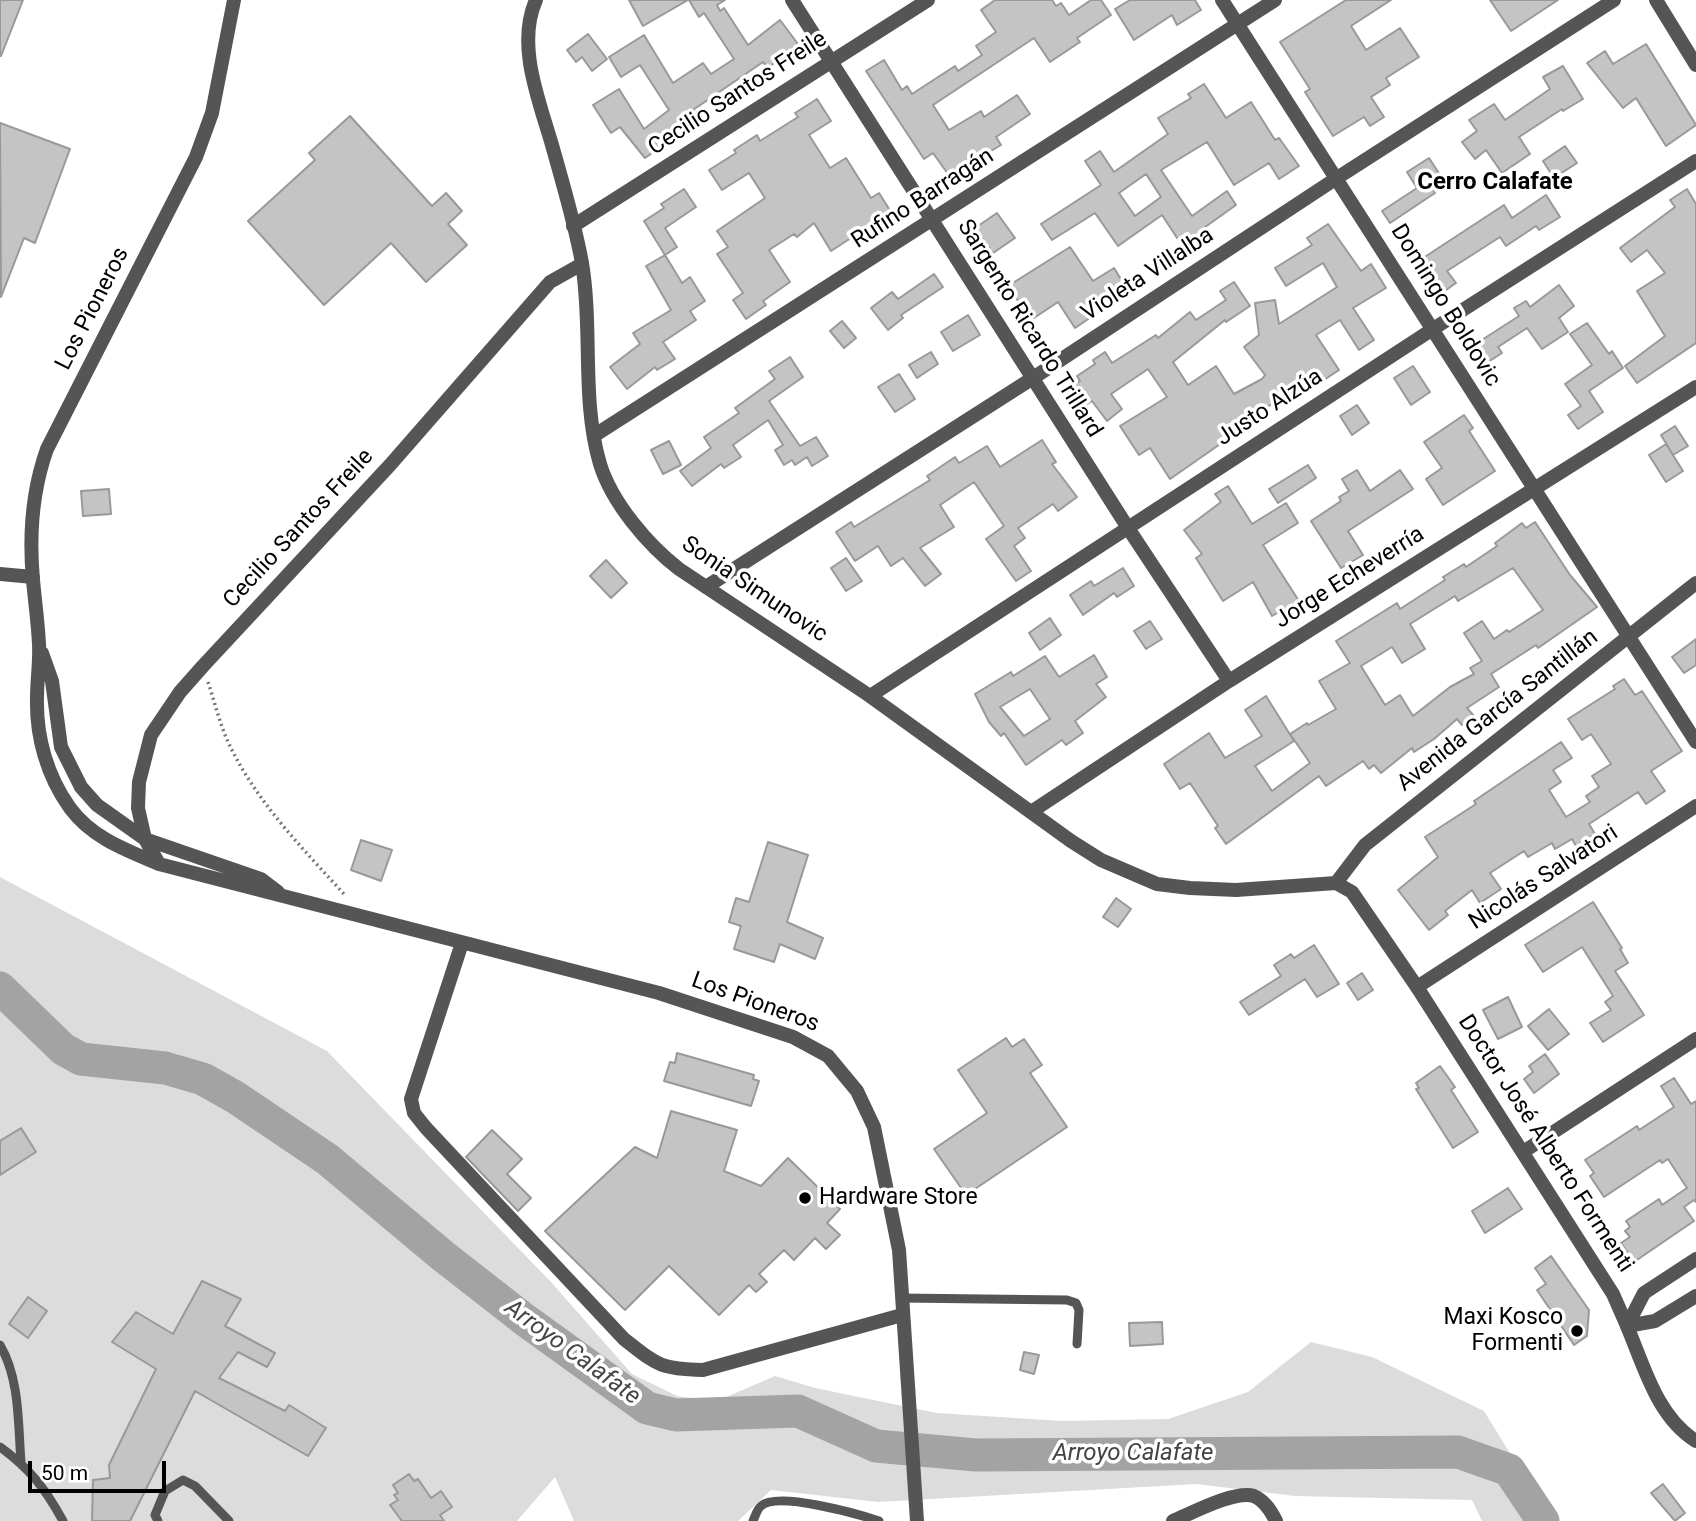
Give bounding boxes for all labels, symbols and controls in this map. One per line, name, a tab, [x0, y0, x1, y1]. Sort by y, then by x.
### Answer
street label: Cecilio Santos Freile	[644, 26, 832, 162]
street label: Rufino Barragán	[847, 143, 999, 255]
district label: Cerro Calafate	[1417, 169, 1573, 197]
street label: Sargento Ricardo Trillard	[951, 215, 1107, 443]
street label: Domingo Boldovic	[1384, 220, 1506, 392]
street label: Violeta Villalba	[1077, 222, 1219, 328]
street label: Los Pioneros	[50, 243, 136, 375]
street label: Justo Alzúa	[1212, 364, 1328, 452]
street label: Cecilio Santos Freile	[218, 444, 380, 614]
street label: Jorge Echeverría	[1270, 521, 1430, 635]
street label: Sonia Simunovic	[676, 531, 832, 649]
street label: Avenida García Santillán	[1392, 624, 1604, 798]
street label: Nicolás Salvatori	[1464, 820, 1624, 936]
street label: Los Pioneros	[687, 967, 823, 1039]
street label: Doctor José Alberto Formenti	[1451, 1010, 1639, 1278]
place label: Hardware Store	[819, 1184, 978, 1212]
marker: Hardware Store	[797, 1190, 813, 1206]
water label: Arroyo Calafate	[499, 1294, 645, 1412]
place label: Maxi Kosco Formenti	[1443, 1304, 1563, 1358]
marker: Maxi Kosco Formenti	[1569, 1323, 1585, 1339]
water label: Arroyo Calafate	[1053, 1440, 1213, 1468]
scale bar	[32, 1448, 170, 1492]
text: 50 m	[41, 1461, 88, 1485]

